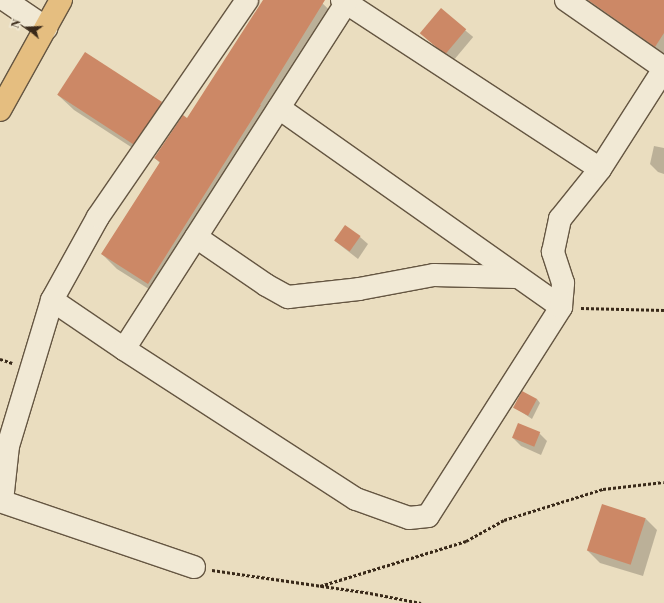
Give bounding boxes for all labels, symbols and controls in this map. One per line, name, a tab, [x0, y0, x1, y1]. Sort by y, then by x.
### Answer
north arrow	[8, 8, 48, 48]
text: N	[9, 18, 25, 30]

